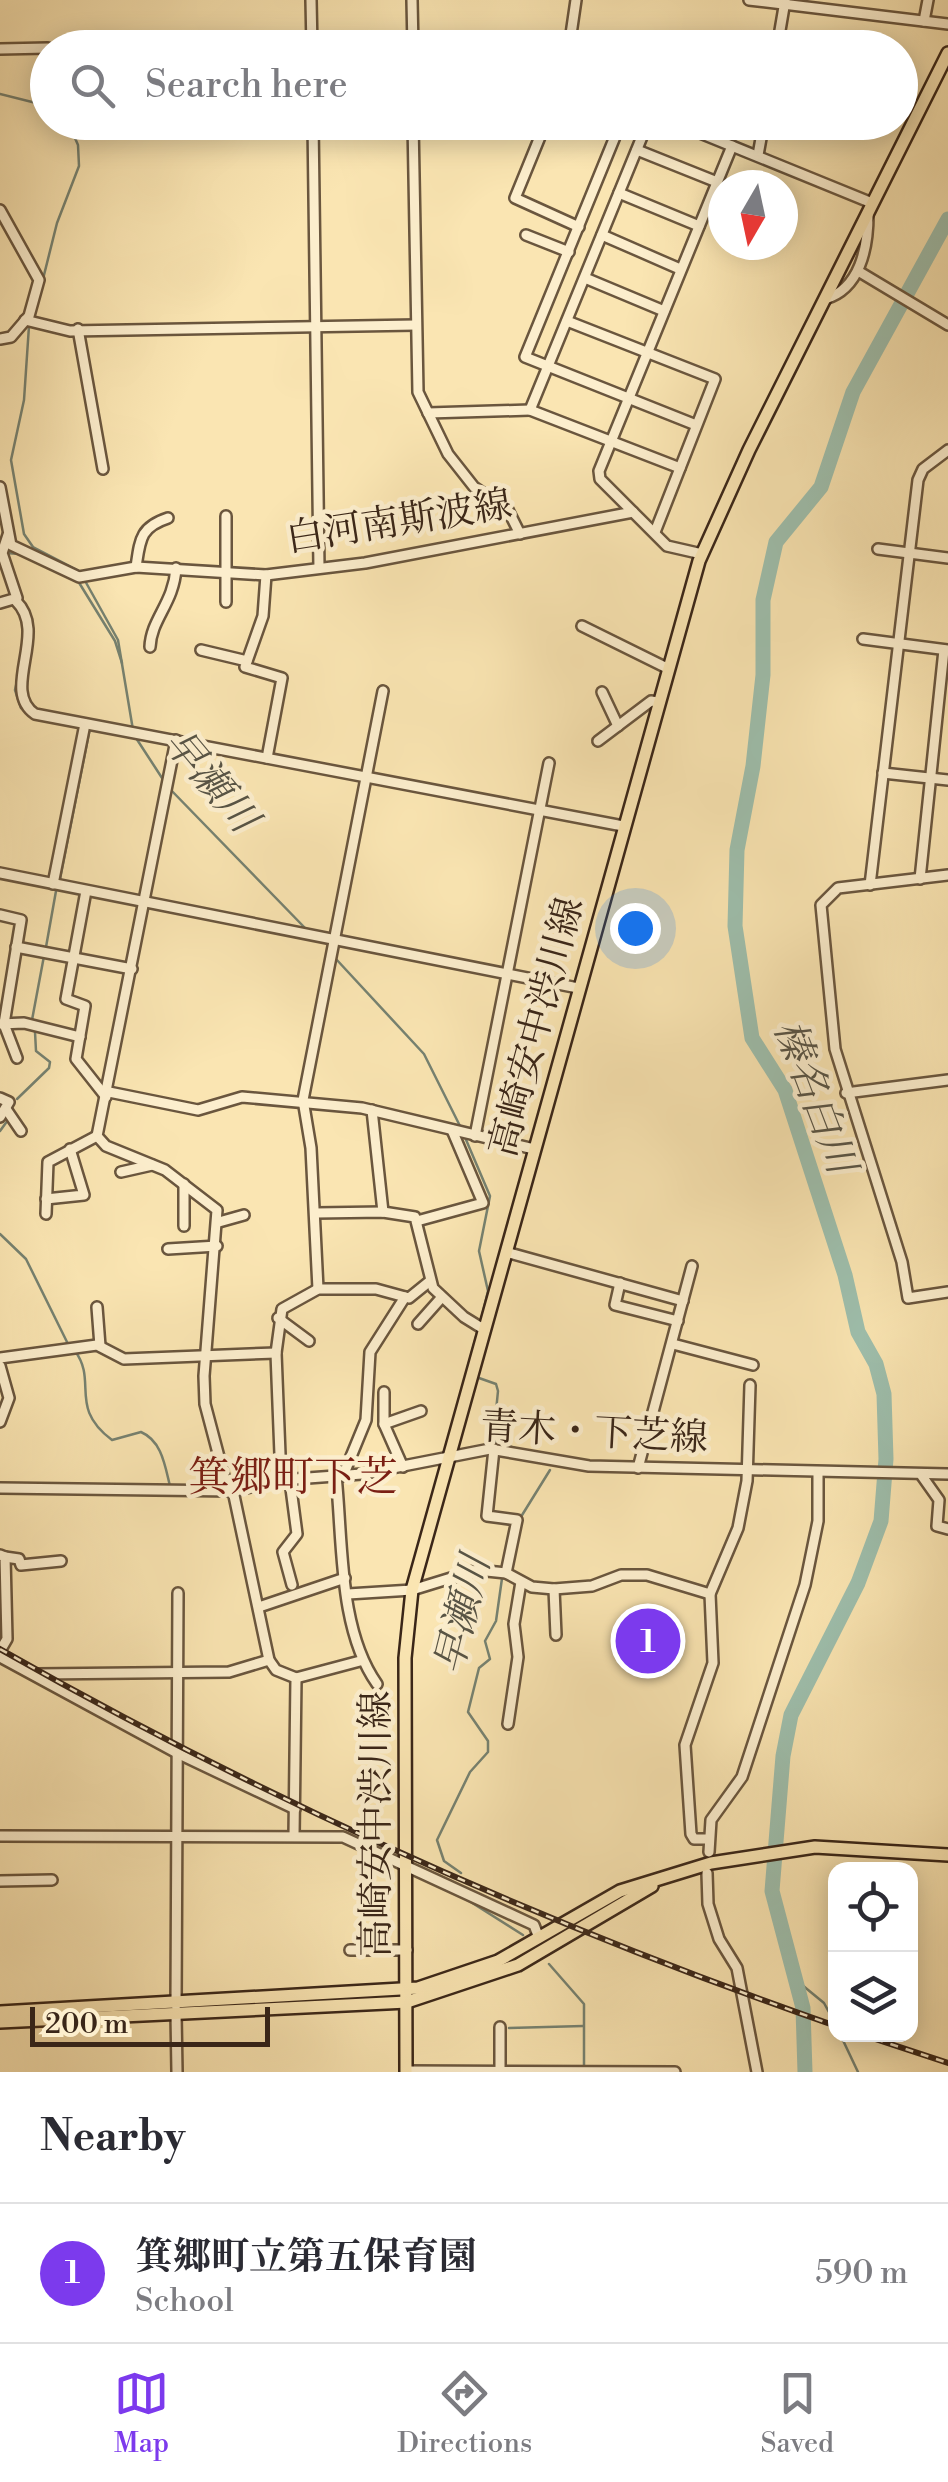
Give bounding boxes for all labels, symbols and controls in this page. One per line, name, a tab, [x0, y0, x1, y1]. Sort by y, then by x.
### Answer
search box	[30, 30, 918, 140]
icon: search	[65, 58, 120, 113]
text: Search here	[145, 62, 348, 109]
north arrow	[708, 170, 798, 260]
street label: 白河南斯波線	[283, 481, 515, 563]
water label: 早瀬川	[152, 719, 270, 846]
street label: 高崎安中渋川線	[480, 892, 594, 1162]
your location	[610, 903, 661, 954]
water label: 榛名白川	[762, 1013, 867, 1184]
street label: 青木・下芝線	[479, 1404, 709, 1462]
district label: 箕郷町下芝	[188, 1452, 398, 1505]
water label: 早瀬川	[424, 1547, 503, 1679]
pin: 1	[616, 1604, 680, 1678]
street label: 高崎安中渋川線	[353, 1691, 400, 1957]
map controls	[828, 1862, 918, 2042]
button: locate	[828, 1862, 918, 1952]
button: layers	[828, 1952, 918, 2042]
scale bar	[30, 2002, 270, 2046]
text: 200 m	[45, 2007, 128, 2042]
text: Nearby	[40, 2111, 185, 2164]
text: 箕郷町立第五保育園	[135, 2234, 477, 2281]
text: 1	[65, 2253, 80, 2293]
text: 590 m	[815, 2253, 908, 2293]
text: School	[135, 2281, 234, 2321]
tab: Map	[114, 2366, 169, 2461]
tab: Directions	[397, 2366, 532, 2461]
tab: Saved	[760, 2366, 834, 2461]

